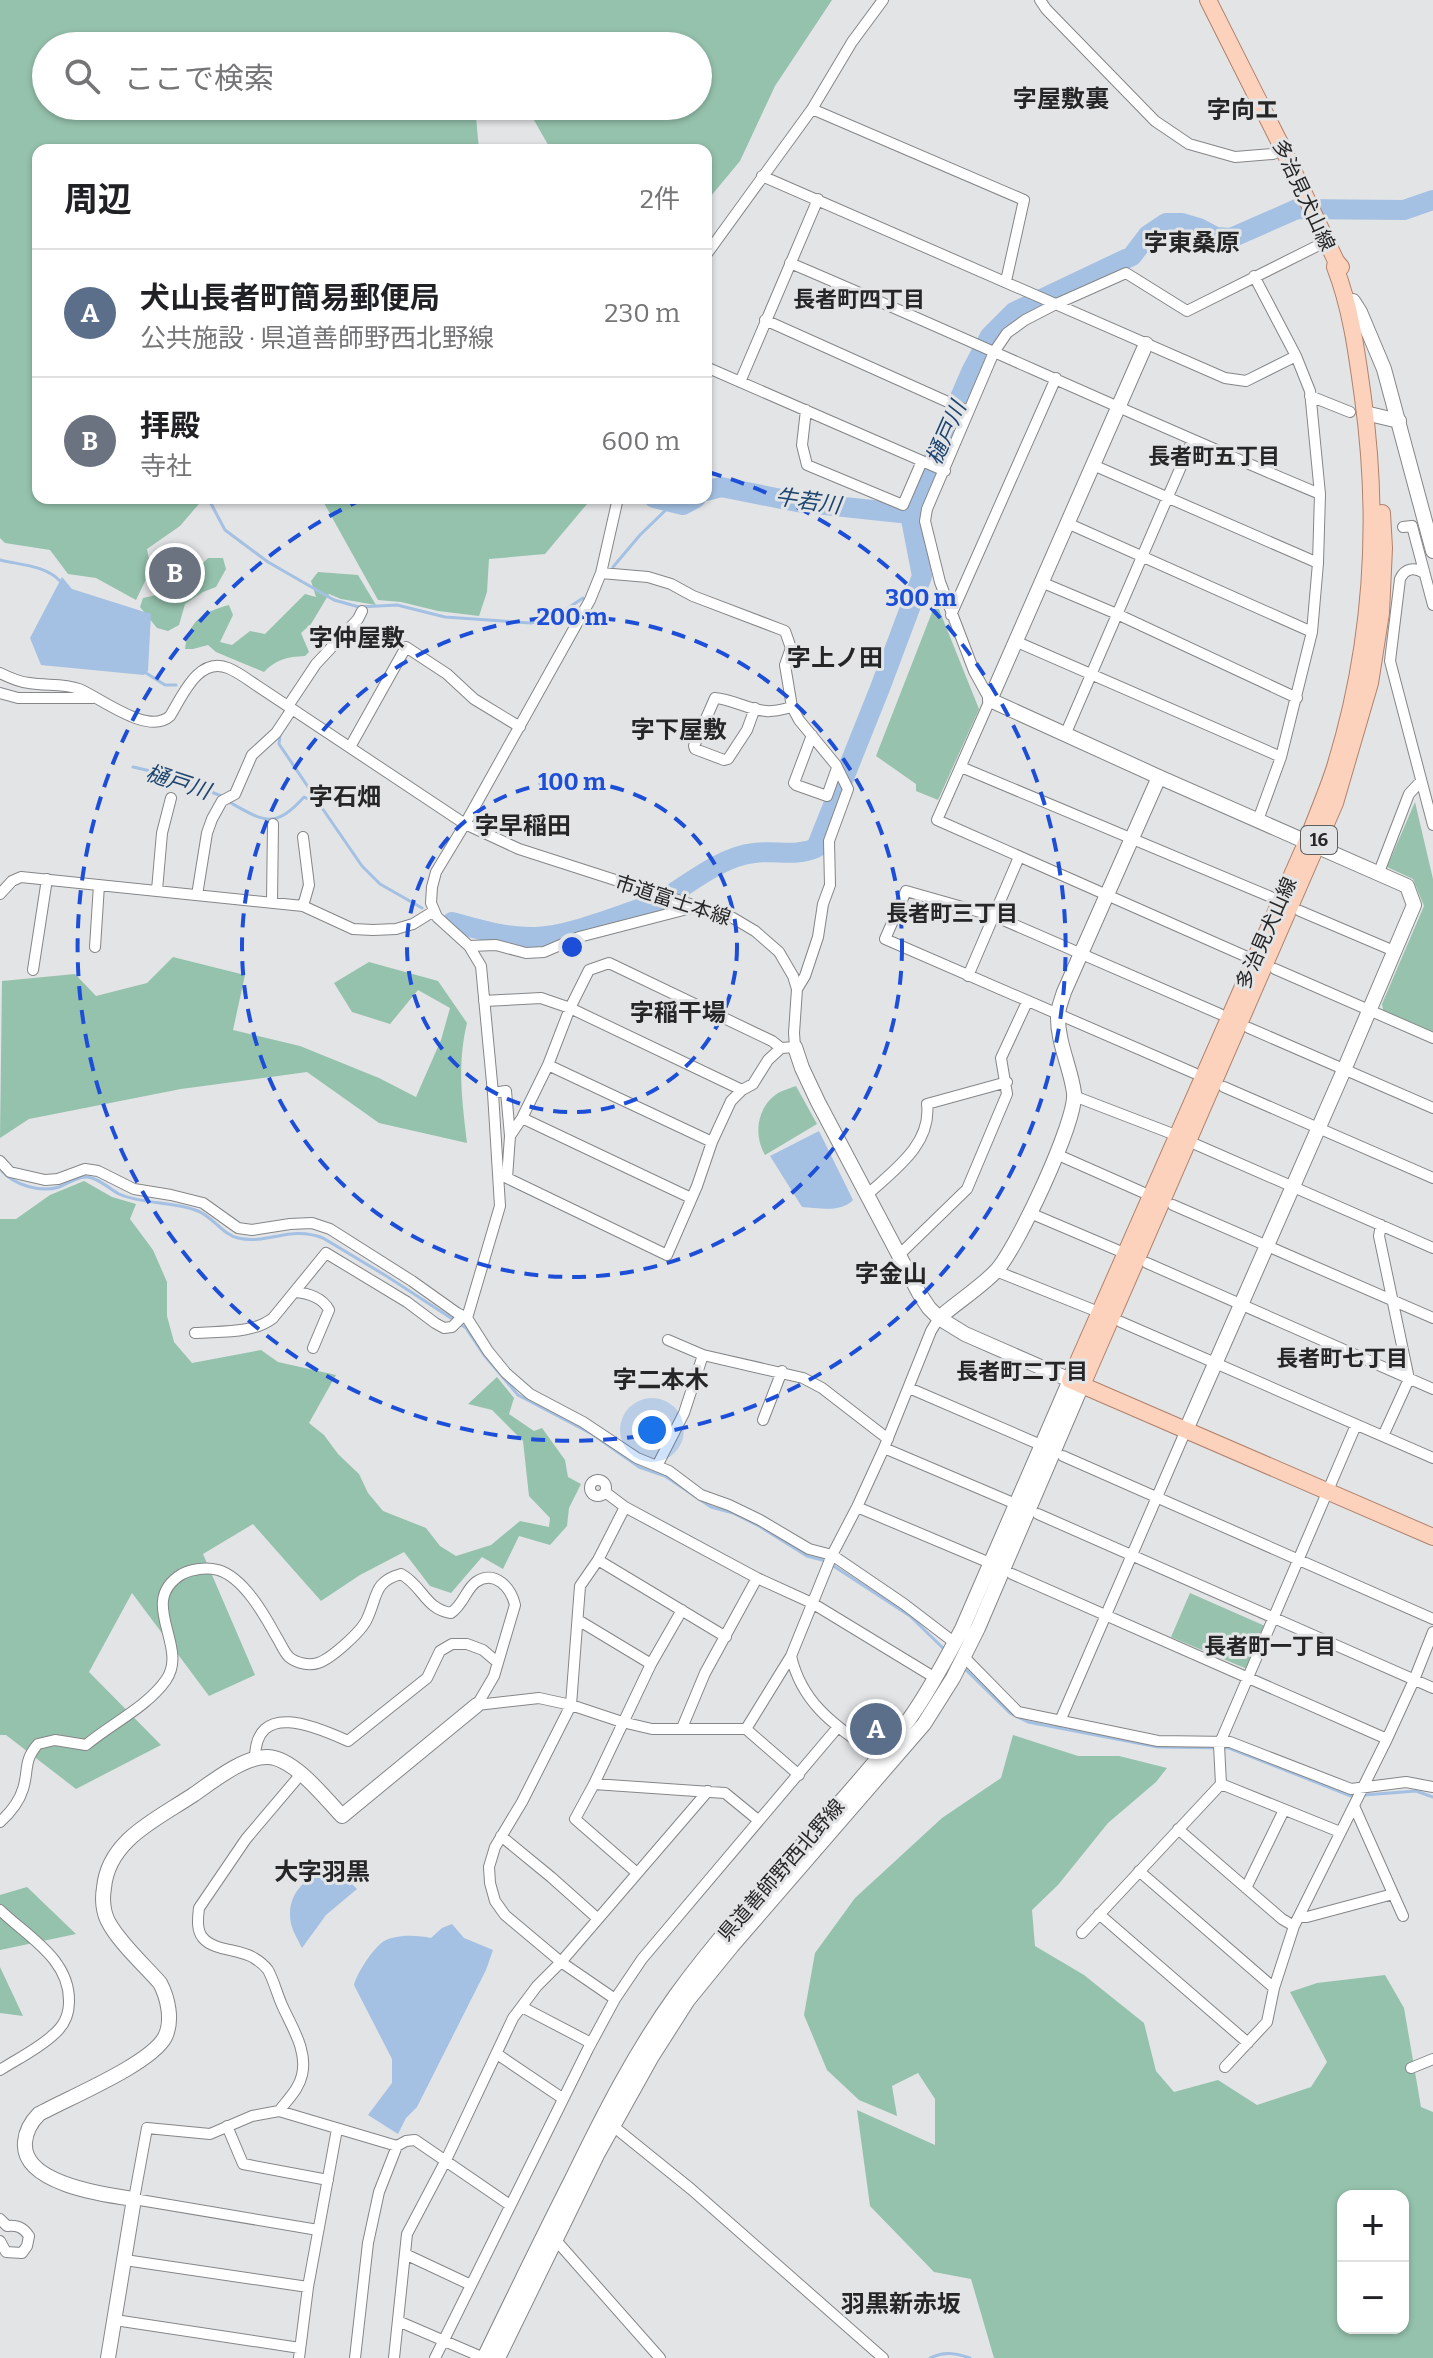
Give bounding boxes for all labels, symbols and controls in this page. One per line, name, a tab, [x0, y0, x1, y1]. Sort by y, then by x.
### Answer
search box	[32, 32, 712, 120]
icon: search	[60, 54, 104, 98]
text: ここで検索	[124, 61, 274, 97]
district label: 字屋敷裏	[1013, 85, 1109, 113]
district label: 字向エ	[1207, 96, 1279, 124]
street label: 多治見犬山線	[1268, 136, 1340, 254]
text: 周辺	[64, 179, 132, 220]
text: 2件	[640, 184, 680, 215]
district label: 字東桑原	[1144, 229, 1240, 257]
text: 犬山長者町簡易郵便局	[140, 280, 440, 316]
district label: 長者町四丁目	[793, 286, 925, 313]
text: A	[81, 298, 99, 329]
text: 230 m	[604, 298, 680, 329]
text: 公共施設 · 県道善師野西北野線	[140, 323, 494, 354]
water label: 樋戸川	[920, 396, 973, 469]
text: 拝殿	[140, 408, 200, 444]
text: B	[82, 426, 98, 457]
text: 600 m	[601, 426, 680, 457]
district label: 長者町五丁目	[1148, 443, 1280, 470]
text: 寺社	[140, 451, 192, 482]
water label: 牛若川	[773, 483, 845, 519]
pin: B	[149, 543, 201, 603]
text: 300 m	[885, 584, 957, 612]
text: 200 m	[536, 603, 608, 631]
district label: 字仲屋敷	[309, 624, 405, 652]
district label: 字上ノ田	[787, 644, 883, 672]
district label: 字下屋敷	[631, 716, 727, 744]
water label: 樋戸川	[142, 759, 215, 806]
text: 100 m	[538, 768, 606, 796]
district label: 字石畑	[309, 783, 381, 811]
district label: 字早稲田	[475, 812, 571, 840]
road number: 16	[1301, 826, 1337, 854]
street label: 市道富士本線	[612, 870, 734, 930]
street label: 多治見犬山線	[1231, 873, 1301, 993]
district label: 長者町三丁目	[886, 900, 1018, 927]
centre of rings	[558, 933, 586, 961]
district label: 字稲干場	[630, 999, 726, 1027]
district label: 字金山	[855, 1260, 927, 1288]
district label: 長者町七丁目	[1276, 1345, 1408, 1372]
district label: 長者町二丁目	[956, 1358, 1088, 1385]
district label: 字二本木	[613, 1366, 709, 1394]
your location	[632, 1410, 672, 1450]
district label: 長者町一丁目	[1204, 1633, 1336, 1660]
pin: A	[850, 1699, 902, 1759]
street label: 県道善師野西北野線	[713, 1794, 849, 1946]
district label: 大字羽黒	[274, 1858, 370, 1886]
map controls	[1337, 2190, 1409, 2334]
button: +	[1337, 2190, 1409, 2262]
button: −	[1337, 2262, 1409, 2334]
district label: 羽黒新赤坂	[841, 2290, 961, 2318]

